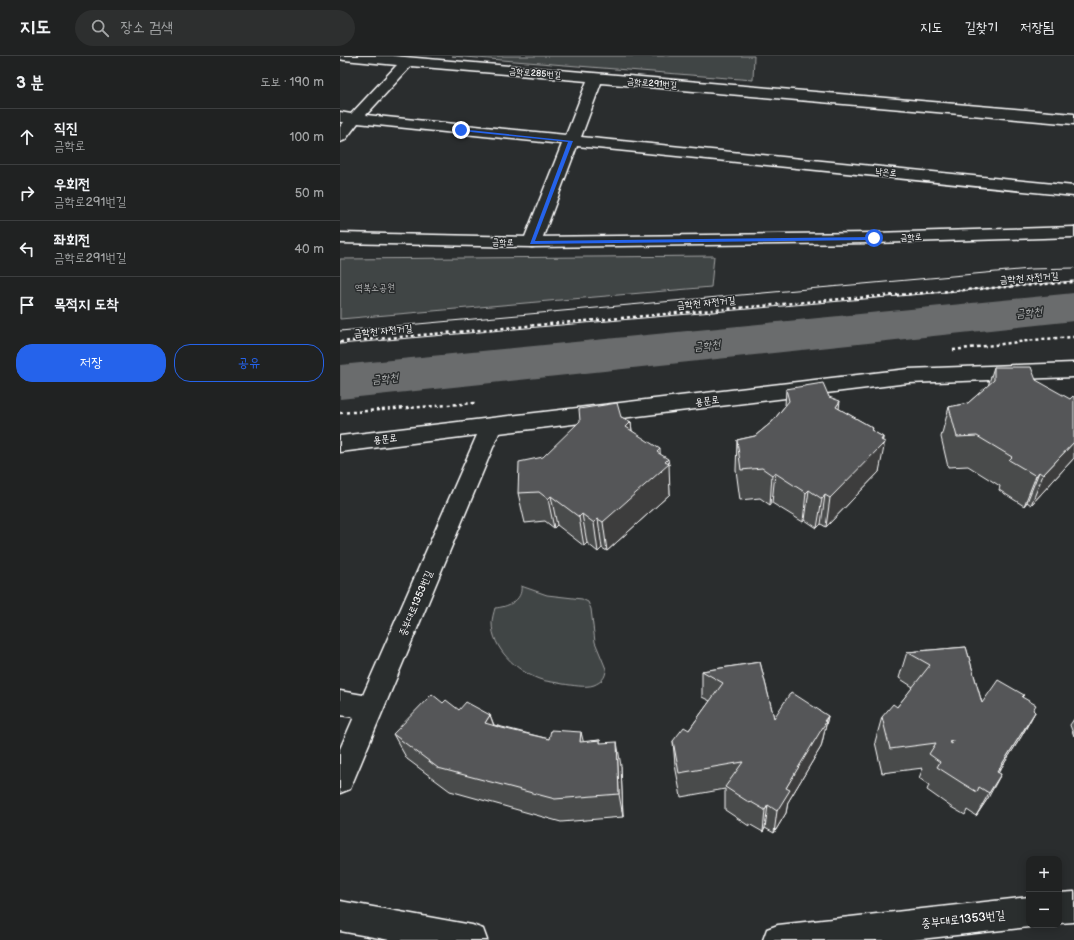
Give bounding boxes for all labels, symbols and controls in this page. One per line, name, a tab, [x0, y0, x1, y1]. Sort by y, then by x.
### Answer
search box	[75, 10, 355, 46]
text: 지도	[20, 16, 51, 39]
icon: search	[89, 17, 111, 39]
text: 장소 검색	[121, 18, 173, 37]
text: 지도	[920, 19, 942, 36]
text: 길찾기	[964, 19, 998, 36]
text: 저장됨	[1020, 19, 1054, 36]
street label: 금학로285번길	[509, 66, 562, 81]
text: 3 분	[16, 73, 44, 93]
text: 도보 · 190 m	[260, 74, 324, 90]
street label: 금학로291번길	[626, 76, 678, 91]
text: 직진	[54, 119, 78, 138]
route end	[452, 121, 470, 139]
icon: ahead	[16, 126, 38, 148]
text: 100 m	[289, 129, 324, 145]
text: 금학로	[54, 138, 85, 154]
street label: 낙은로	[875, 166, 897, 179]
text: 우회전	[54, 175, 90, 194]
icon: right	[16, 182, 38, 204]
text: 50 m	[295, 185, 324, 201]
text: 금학로291번길	[54, 194, 127, 210]
route start	[865, 229, 883, 247]
text: 좌회전	[54, 231, 90, 250]
street label: 금학로	[900, 232, 922, 243]
street label: 금학로	[492, 237, 514, 248]
icon: left	[16, 238, 38, 260]
text: 40 m	[294, 241, 324, 257]
text: 금학로291번길	[54, 250, 127, 266]
street label: 금학천 자전거길	[999, 270, 1059, 286]
park label: 역북소공원	[355, 282, 395, 294]
icon: arrive	[16, 294, 38, 316]
street label: 금학천 자전거길	[676, 294, 736, 312]
text: 목적지 도착	[54, 295, 118, 314]
water label: 금학천	[1015, 305, 1044, 320]
street label: 금학천 자전거길	[353, 322, 413, 340]
water label: 금학천	[693, 338, 722, 353]
button: 저장	[16, 344, 166, 382]
button: 공유	[174, 344, 324, 382]
water label: 금학천	[371, 371, 400, 386]
street label: 용문로	[694, 394, 720, 408]
street label: 용문로	[372, 432, 398, 446]
street label: 중부대로1353번길	[397, 569, 435, 638]
map controls	[1026, 856, 1062, 928]
button: +	[1026, 856, 1062, 892]
button: −	[1026, 892, 1062, 928]
street label: 중부대로1353번길	[920, 908, 1006, 931]

